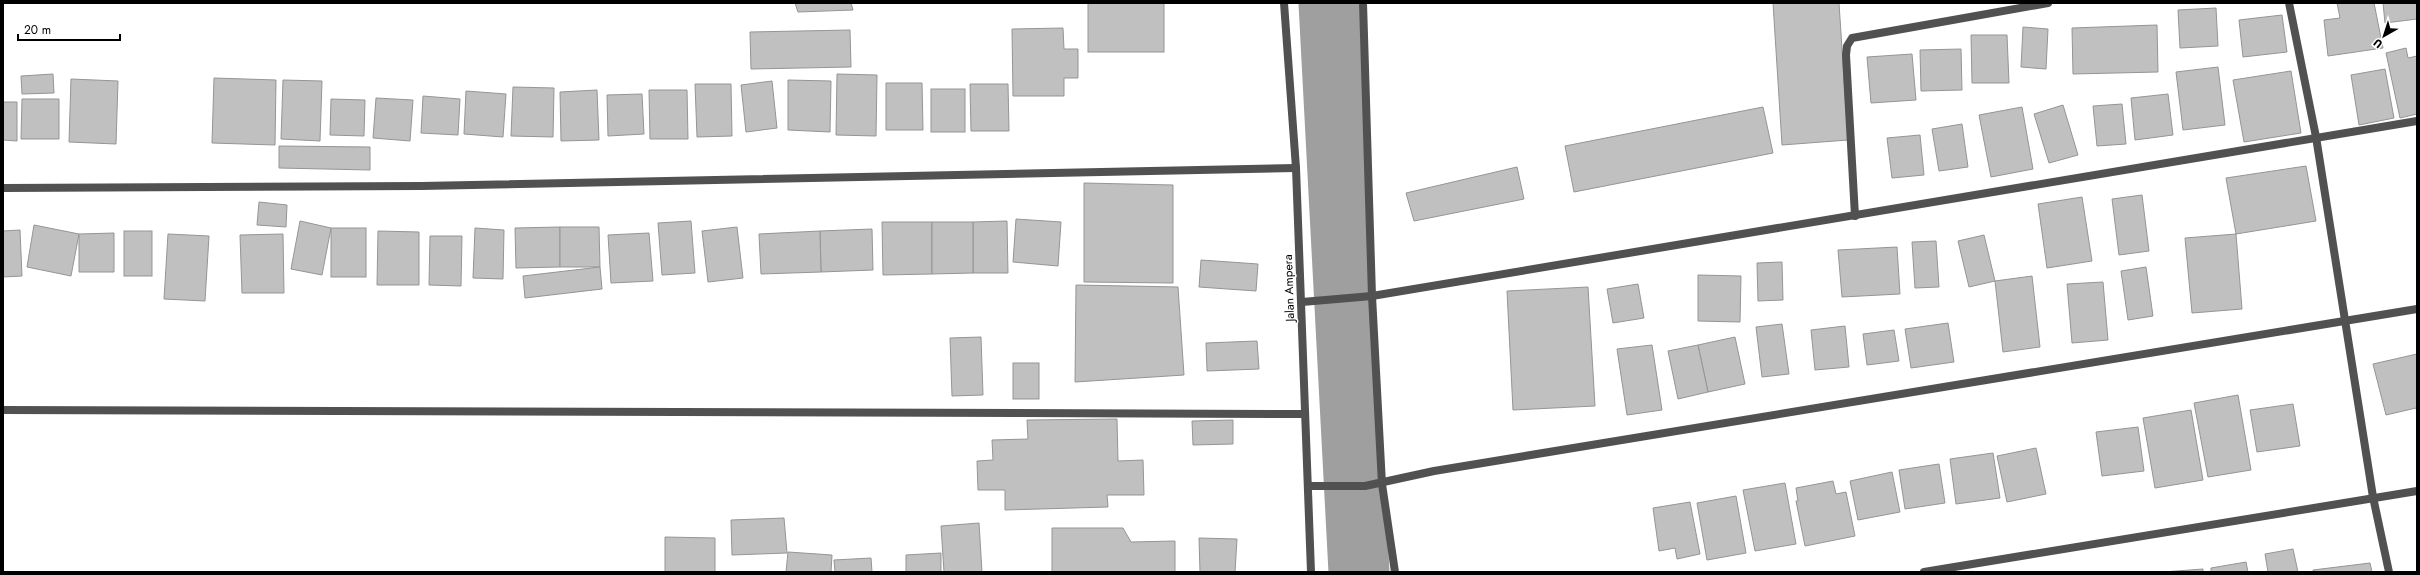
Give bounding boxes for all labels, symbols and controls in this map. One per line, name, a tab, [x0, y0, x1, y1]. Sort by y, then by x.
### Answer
scale bar	[18, 16, 120, 42]
north arrow	[2364, 16, 2404, 56]
text: 20 m	[24, 21, 51, 39]
text: U	[2370, 35, 2386, 52]
street label: Jalan Ampera	[1279, 254, 1299, 324]

